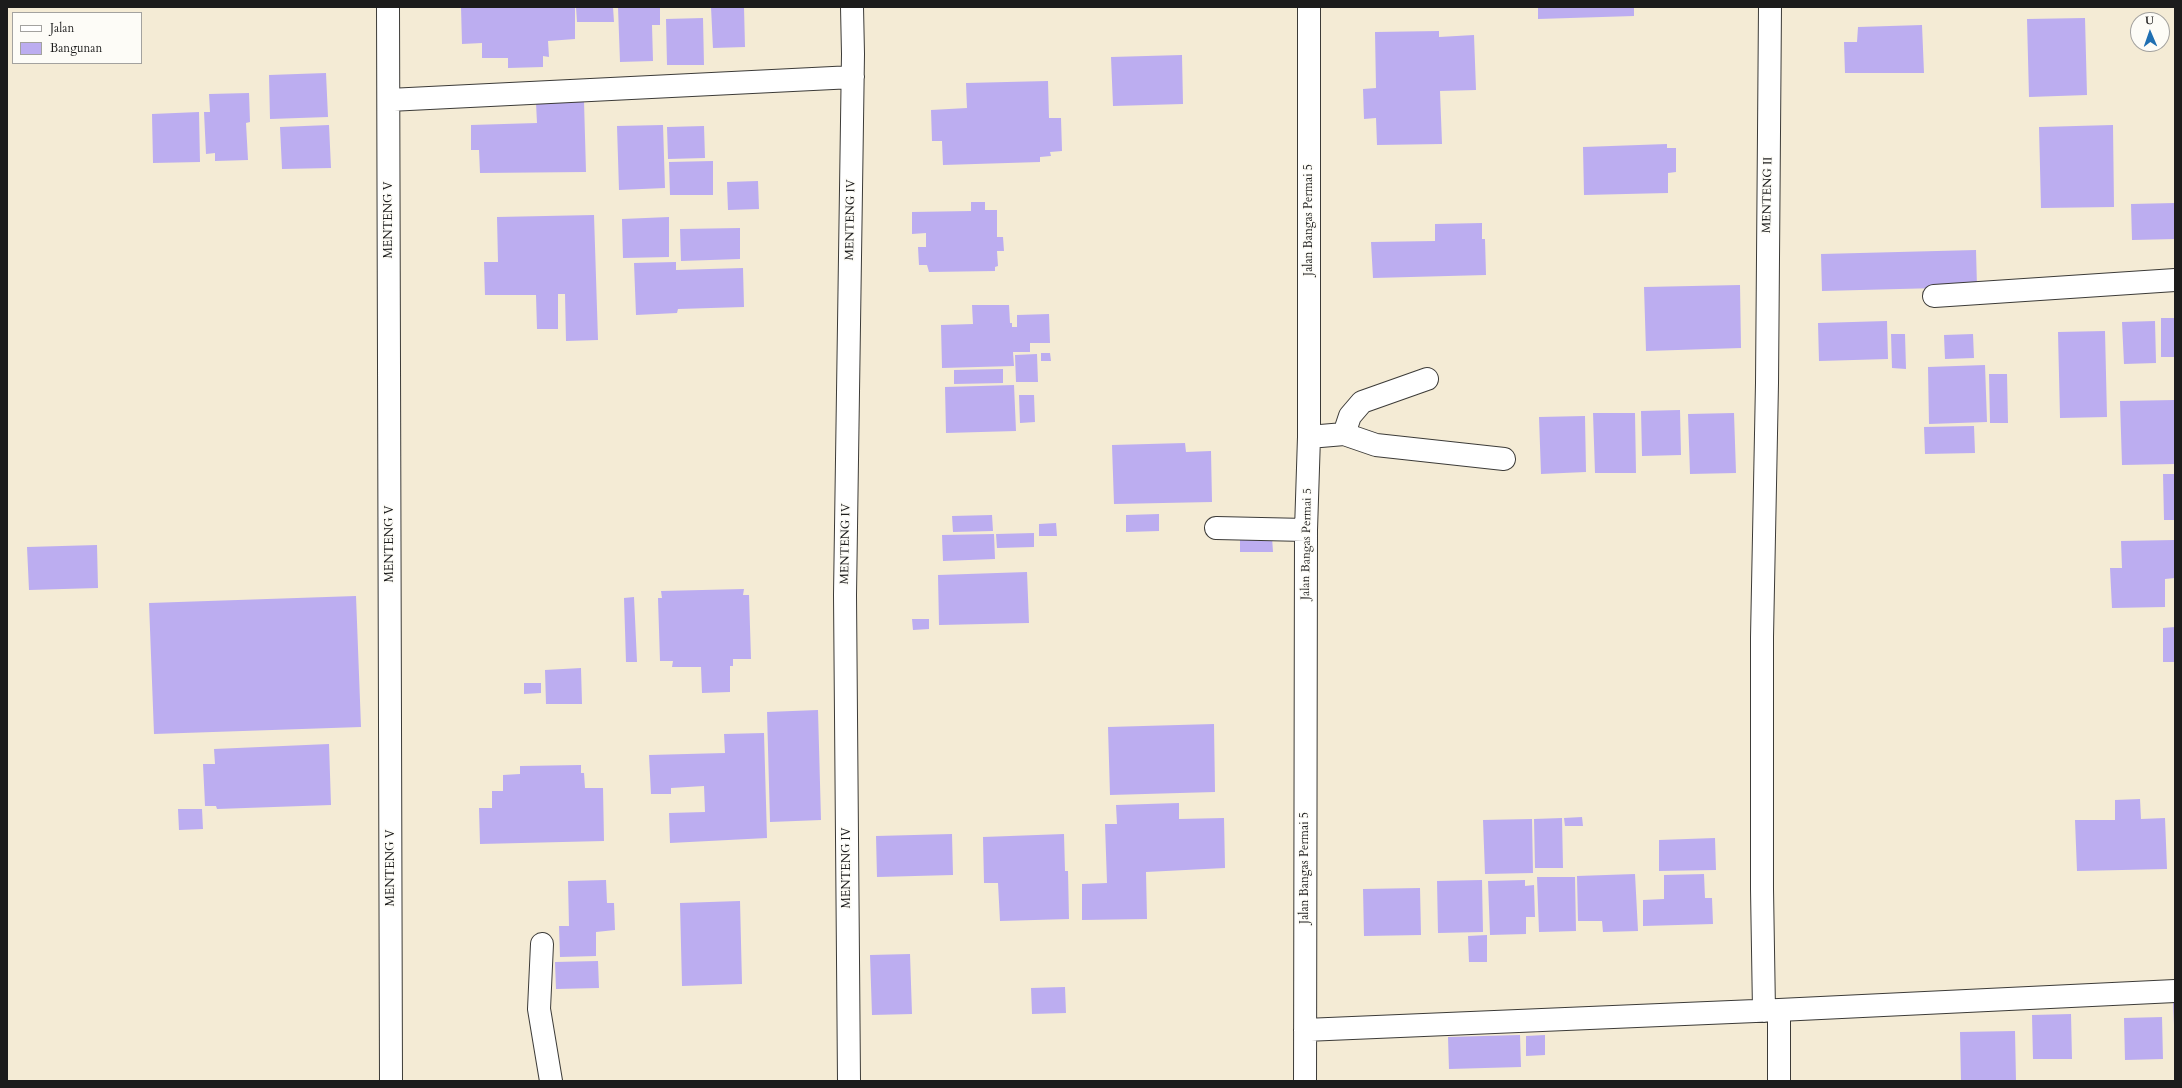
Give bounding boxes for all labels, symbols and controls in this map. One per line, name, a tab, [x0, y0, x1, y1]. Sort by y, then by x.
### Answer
legend	[12, 12, 142, 64]
north arrow	[2130, 12, 2170, 52]
text: U	[2145, 13, 2154, 28]
text: Jalan	[50, 20, 74, 36]
text: Bangunan	[50, 40, 102, 56]
street label: MENTENG II	[1760, 157, 1776, 233]
street label: Jalan Bangas Permai 5	[1302, 164, 1316, 276]
street label: MENTENG IV	[843, 179, 859, 261]
street label: MENTENG V	[382, 182, 396, 258]
street label: Jalan Bangas Permai 5	[1299, 488, 1315, 600]
street label: MENTENG IV	[838, 503, 854, 585]
street label: MENTENG V	[383, 506, 397, 582]
street label: Jalan Bangas Permai 5	[1298, 812, 1312, 924]
street label: MENTENG IV	[840, 827, 854, 909]
street label: MENTENG V	[384, 830, 398, 906]

